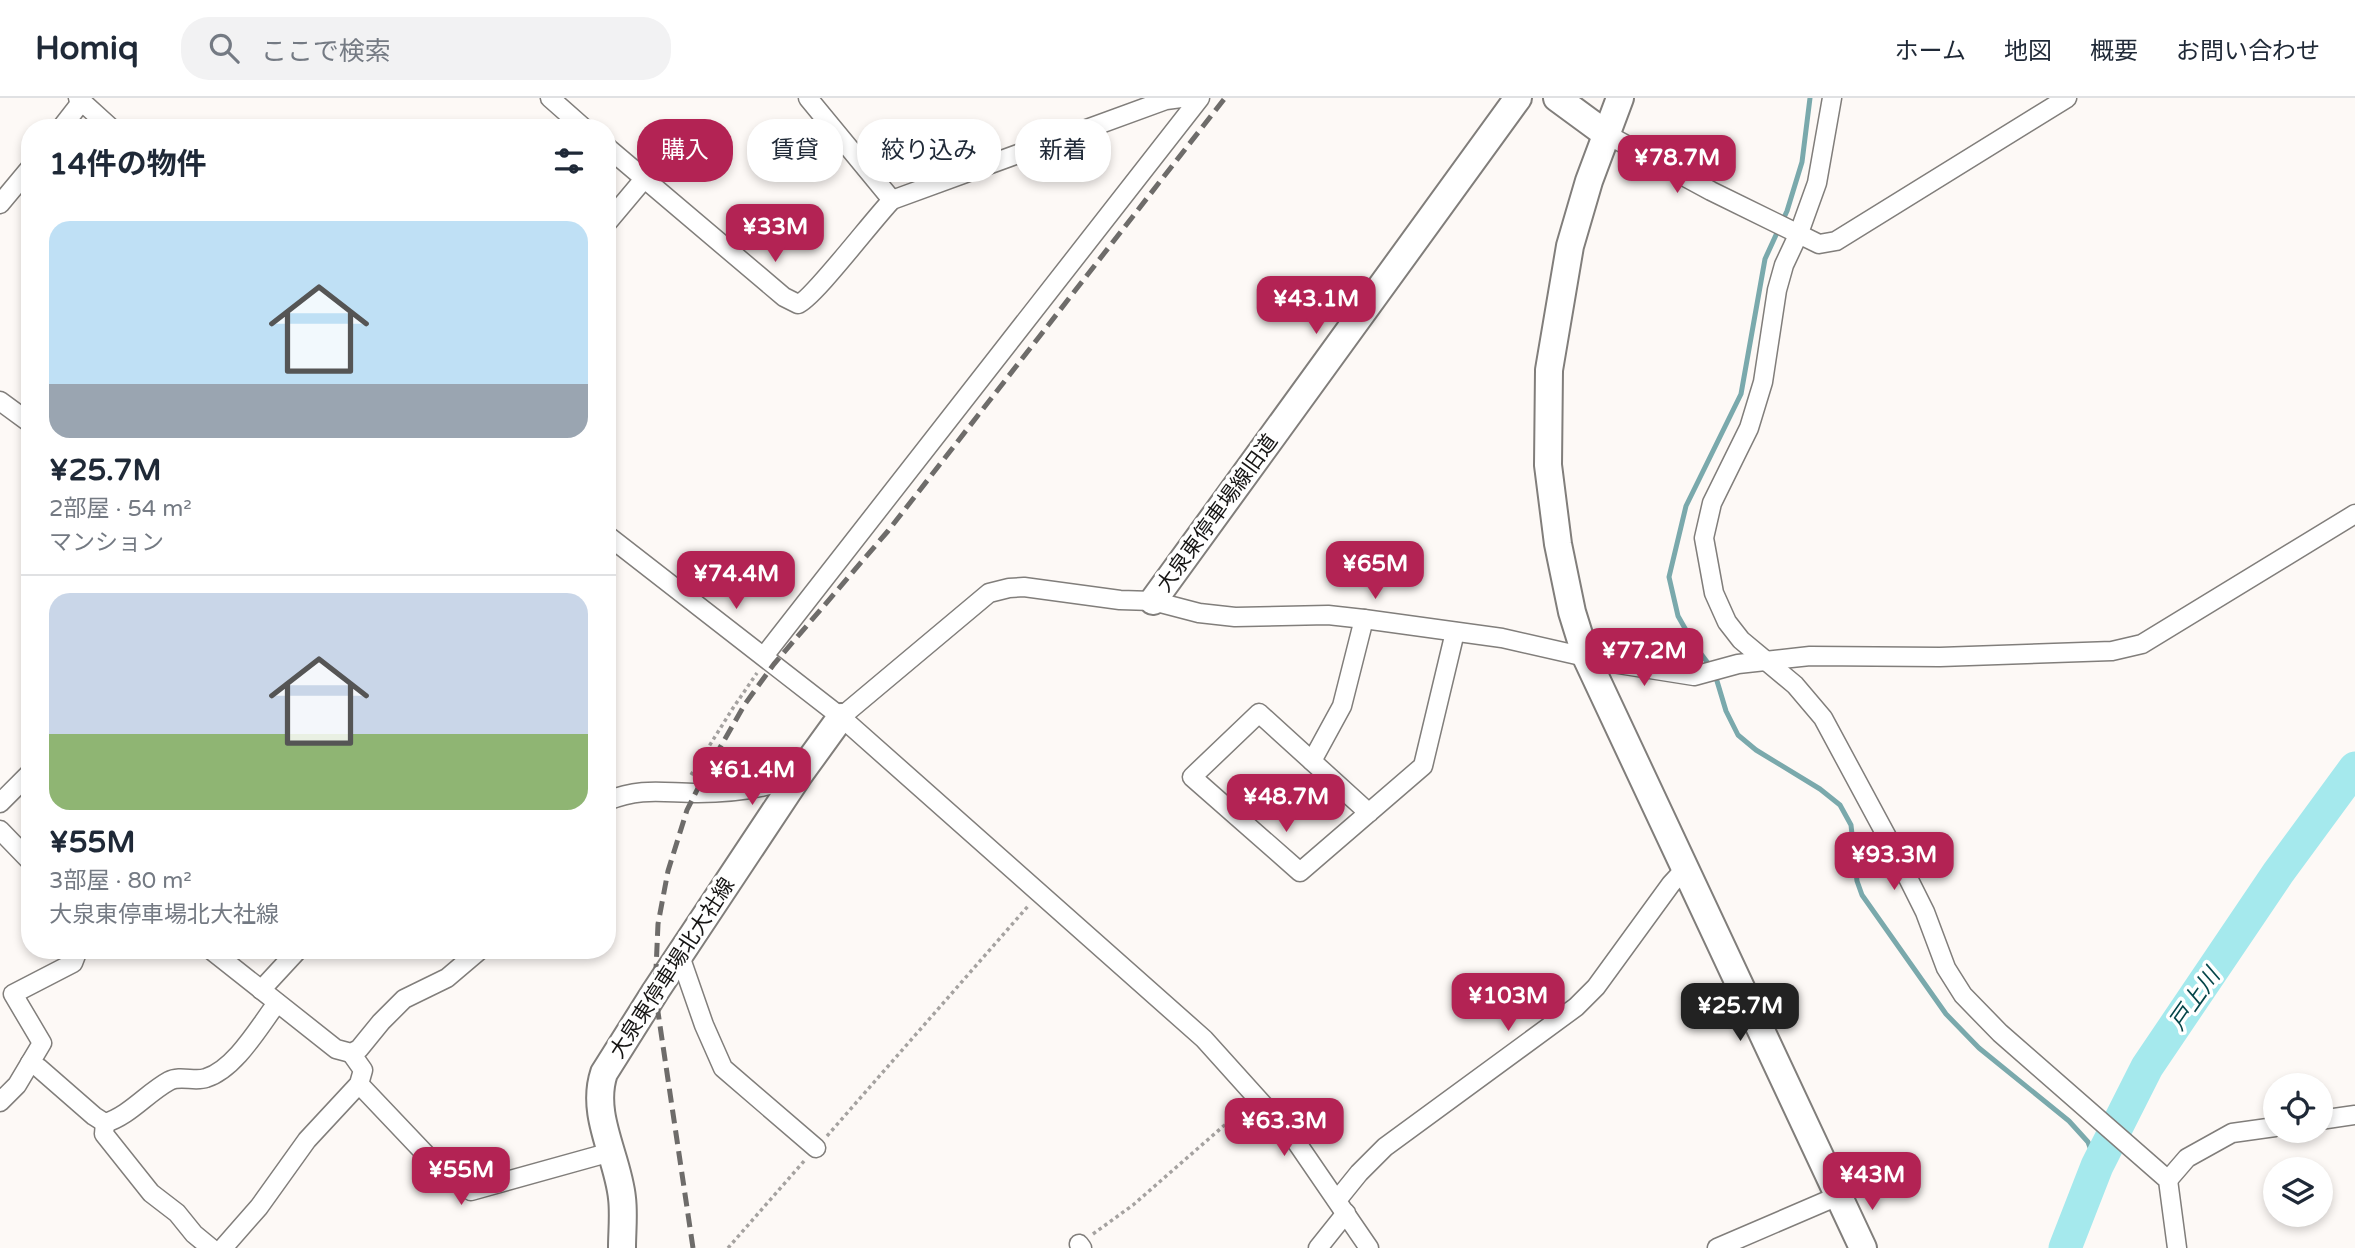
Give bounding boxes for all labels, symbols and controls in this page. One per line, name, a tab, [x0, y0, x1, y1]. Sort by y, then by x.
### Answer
search box	[181, 17, 671, 80]
text: Homiq	[35, 29, 139, 68]
icon: search	[205, 29, 243, 67]
text: ここで検索	[261, 36, 391, 67]
text: ホーム	[1895, 37, 1966, 66]
text: 地図	[2004, 37, 2052, 66]
text: 概要	[2090, 37, 2138, 66]
text: お問い合わせ	[2176, 37, 2320, 66]
chip: 購入	[637, 119, 733, 182]
chip: 賃貸	[747, 119, 843, 182]
chip: 絞り込み	[857, 119, 1001, 182]
chip: 新着	[1015, 119, 1111, 182]
pin: ¥78.7M	[1620, 136, 1734, 195]
icon: filters	[550, 142, 588, 180]
text: ¥78.7M	[1634, 144, 1720, 172]
text: 14件の物件	[49, 146, 207, 183]
pin: ¥33M	[734, 204, 816, 264]
text: ¥33M	[742, 213, 808, 241]
icon: home	[256, 266, 382, 392]
pin: ¥43.1M	[1259, 276, 1373, 336]
text: ¥43.1M	[1273, 285, 1359, 313]
street label: 大泉東停車場線旧道	[1152, 429, 1283, 597]
text: ¥25.7M	[49, 452, 161, 489]
text: 2部屋 · 54 m²	[49, 495, 192, 523]
text: マンション	[49, 529, 164, 557]
pin: ¥65M	[1334, 542, 1416, 601]
text: ¥65M	[1342, 550, 1408, 578]
pin: ¥74.4M	[679, 552, 793, 611]
text: ¥74.4M	[693, 560, 779, 588]
pin: ¥77.2M	[1587, 628, 1701, 688]
text: ¥77.2M	[1601, 637, 1687, 665]
icon: home	[256, 638, 382, 764]
pin: ¥61.4M	[695, 748, 809, 807]
text: ¥61.4M	[709, 756, 795, 784]
pin: ¥48.7M	[1229, 774, 1343, 834]
text: ¥48.7M	[1243, 783, 1329, 811]
text: ¥55M	[49, 824, 135, 861]
pin: ¥93.3M	[1837, 832, 1951, 892]
text: ¥93.3M	[1851, 841, 1937, 869]
text: 3部屋 · 80 m²	[49, 867, 192, 895]
street label: 大泉東停車場北大社線	[605, 873, 740, 1063]
text: 大泉東停車場北大社線	[49, 901, 279, 929]
water label: 戸上川	[2164, 961, 2228, 1036]
pin: ¥103M	[1459, 974, 1557, 1033]
text: ¥103M	[1468, 982, 1548, 1010]
pin: ¥25.7M	[1683, 984, 1797, 1043]
text: ¥25.7M	[1697, 992, 1783, 1020]
map controls	[2263, 1073, 2333, 1227]
button: locate	[2263, 1073, 2333, 1143]
pin: ¥63.3M	[1227, 1098, 1341, 1158]
text: ¥63.3M	[1241, 1107, 1327, 1135]
pin: ¥55M	[420, 1148, 502, 1207]
pin: ¥43M	[1831, 1152, 1913, 1212]
text: ¥55M	[428, 1156, 494, 1184]
button: layers	[2263, 1157, 2333, 1227]
text: ¥43M	[1839, 1161, 1905, 1189]

